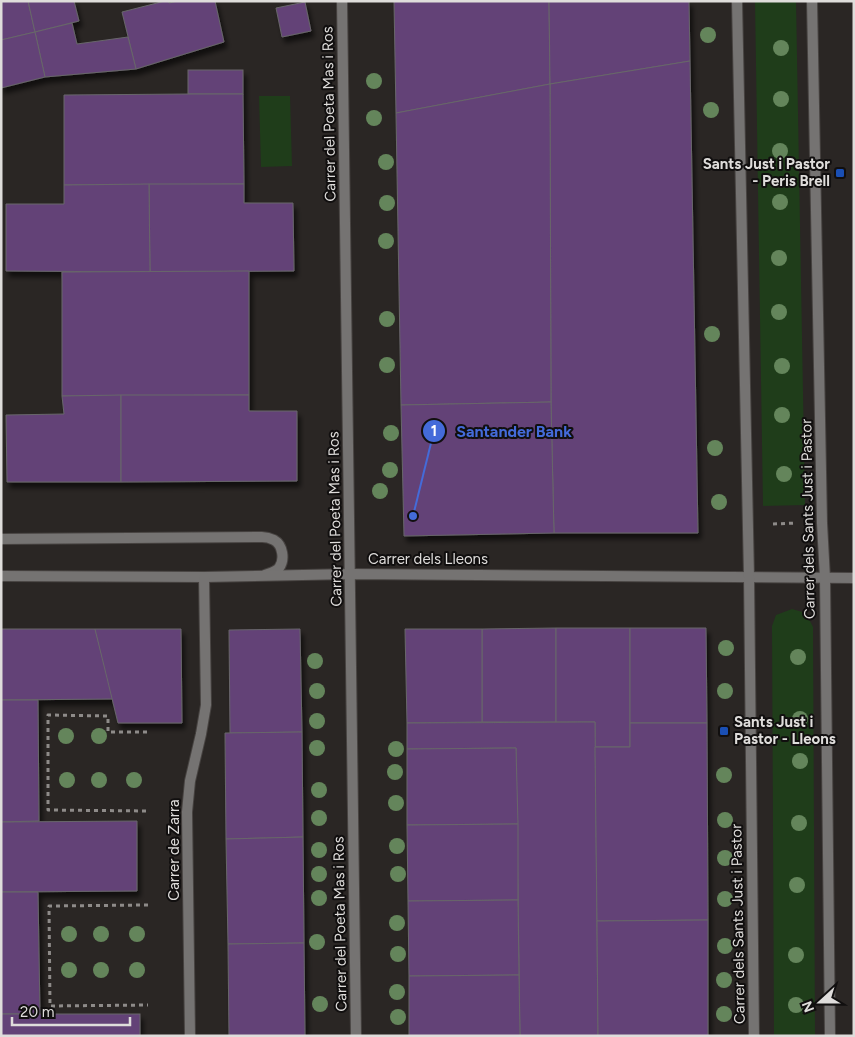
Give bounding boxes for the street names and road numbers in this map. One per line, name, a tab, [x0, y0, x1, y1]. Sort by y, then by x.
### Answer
street label: Carrer del Poeta Mas i Ros	[318, 26, 340, 202]
street label: Carrer dels Sants Just i Pastor	[797, 419, 819, 619]
street label: Carrer del Poeta Mas i Ros	[324, 431, 346, 607]
street label: Carrer dels Lleons	[368, 550, 488, 568]
street label: Carrer de Zarra	[165, 799, 183, 901]
street label: Carrer dels Sants Just i Pastor	[727, 824, 749, 1024]
street label: Carrer del Poeta Mas i Ros	[329, 836, 351, 1012]

